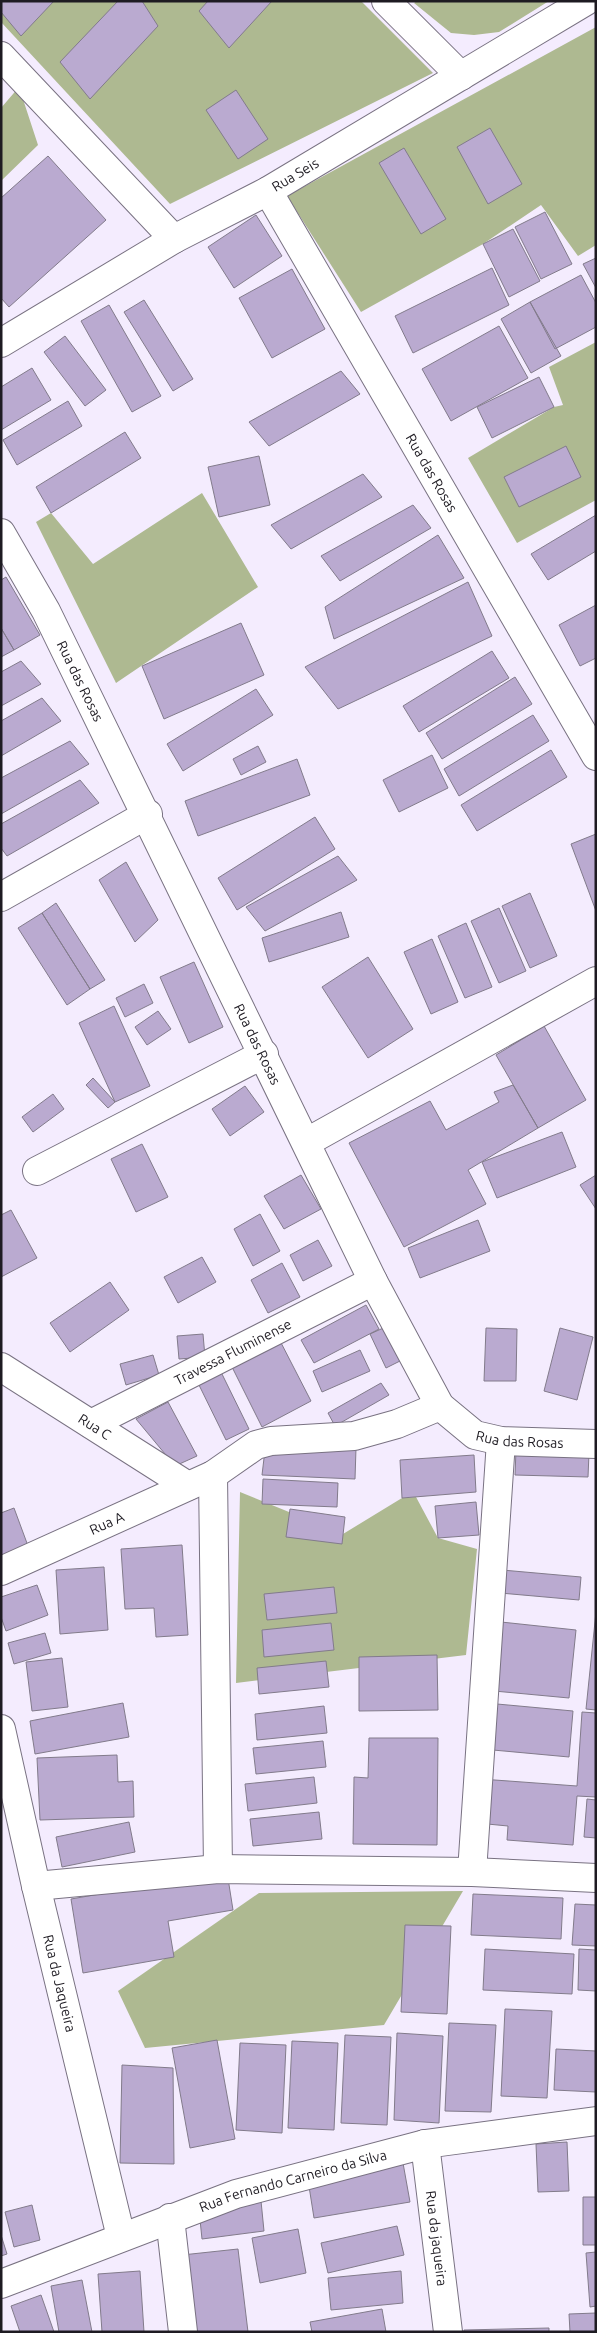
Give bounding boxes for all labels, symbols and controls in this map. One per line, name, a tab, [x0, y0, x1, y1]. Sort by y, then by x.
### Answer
street label: Rua Seis	[269, 155, 321, 195]
street label: Rua das Rosas	[403, 431, 461, 515]
street label: Rua das Rosas	[54, 638, 107, 724]
street label: Rua das Rosas	[231, 1001, 284, 1087]
street label: Travessa Fluminense	[172, 1316, 294, 1388]
street label: Rua C	[75, 1410, 114, 1443]
street label: Rua das Rosas	[474, 1427, 564, 1451]
street label: Rua A	[87, 1508, 126, 1538]
street label: Rua da Jaqueira	[40, 1933, 79, 2034]
street label: Rua Fernando Carneiro da Silva	[197, 2146, 388, 2215]
street label: Rua da jaqueira	[423, 2190, 450, 2287]

